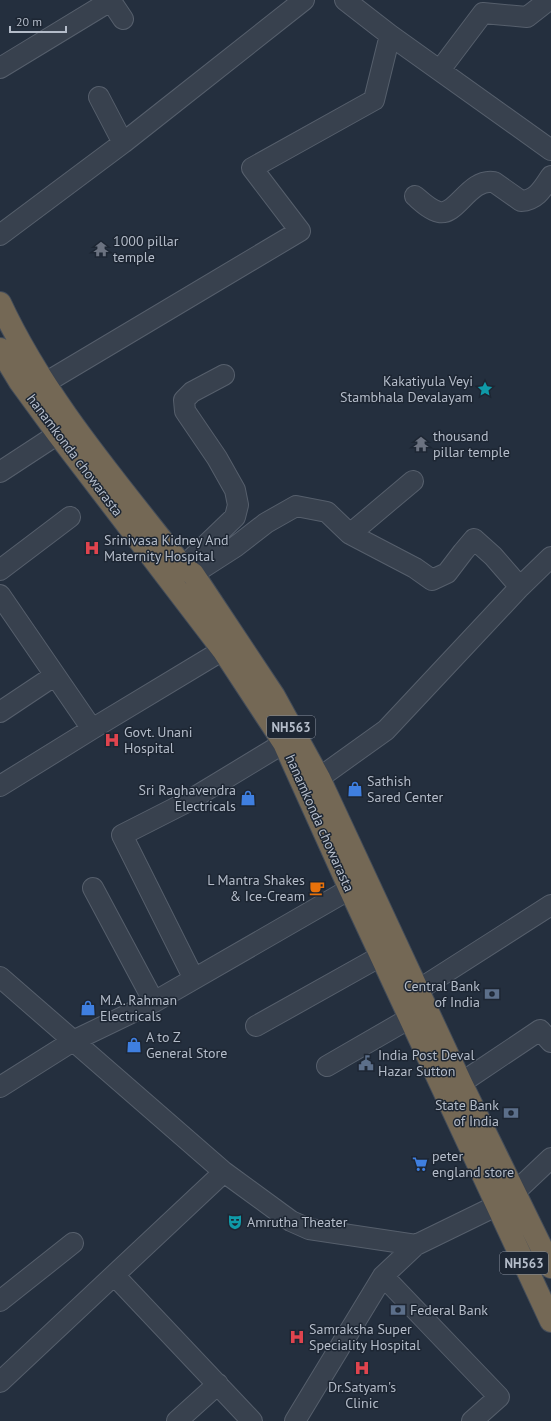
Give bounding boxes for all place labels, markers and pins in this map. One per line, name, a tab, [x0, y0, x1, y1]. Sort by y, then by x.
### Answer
place label: 1000 pillar temple	[113, 232, 179, 266]
temple icon: 1000 pillar temple	[92, 240, 110, 258]
place label: Kakatiyula Veyi Stambhala Devalayam	[340, 372, 473, 406]
place icon: Kakatiyula Veyi Stambhala Devalayam	[476, 380, 494, 398]
place label: thousand pillar temple	[433, 427, 510, 461]
temple icon: thousand pillar temple	[412, 435, 430, 453]
place label: Srinivasa Kidney And Maternity Hospital	[104, 531, 229, 565]
hospital icon: Srinivasa Kidney And Maternity Hospital	[83, 539, 101, 557]
place label: Govt. Unani Hospital	[124, 723, 192, 757]
hospital icon: Govt. Unani Hospital	[103, 731, 121, 749]
place label: Sathish Sared Center	[367, 772, 443, 806]
shop icon: Sathish Sared Center	[346, 780, 364, 798]
place label: Sri Raghavendra Electricals	[138, 781, 236, 815]
shop icon: Sri Raghavendra Electricals	[239, 789, 257, 807]
place label: L Mantra Shakes & Ice-Cream	[207, 871, 305, 905]
cafe icon: L Mantra Shakes & Ice-Cream	[308, 879, 326, 897]
place label: Central Bank of India	[404, 977, 480, 1011]
bank icon: Central Bank of India	[483, 985, 501, 1003]
place label: M.A. Rahman Electricals	[100, 991, 177, 1025]
shop icon: M.A. Rahman Electricals	[79, 999, 97, 1017]
place label: A to Z General Store	[146, 1028, 227, 1062]
shop icon: A to Z General Store	[125, 1036, 143, 1054]
place label: India Post Deval Hazar Sutton	[378, 1046, 475, 1080]
public building icon: India Post Deval Hazar Sutton	[357, 1054, 375, 1072]
place label: State Bank of India	[435, 1096, 499, 1130]
bank icon: State Bank of India	[502, 1104, 520, 1122]
place label: peter england store	[432, 1147, 514, 1181]
supermarket icon: peter england store	[411, 1155, 429, 1173]
theatre icon: Amrutha Theater	[226, 1213, 244, 1231]
place label: Amrutha Theater	[247, 1213, 348, 1231]
bank icon: Federal Bank	[389, 1301, 407, 1319]
place label: Federal Bank	[410, 1301, 488, 1319]
place label: Samraksha Super Speciality Hospital	[309, 1320, 420, 1354]
hospital icon: Samraksha Super Speciality Hospital	[288, 1328, 306, 1346]
hospital icon: Dr.Satyam's Clinic	[353, 1359, 371, 1377]
place label: Dr.Satyam's Clinic	[328, 1378, 396, 1412]

